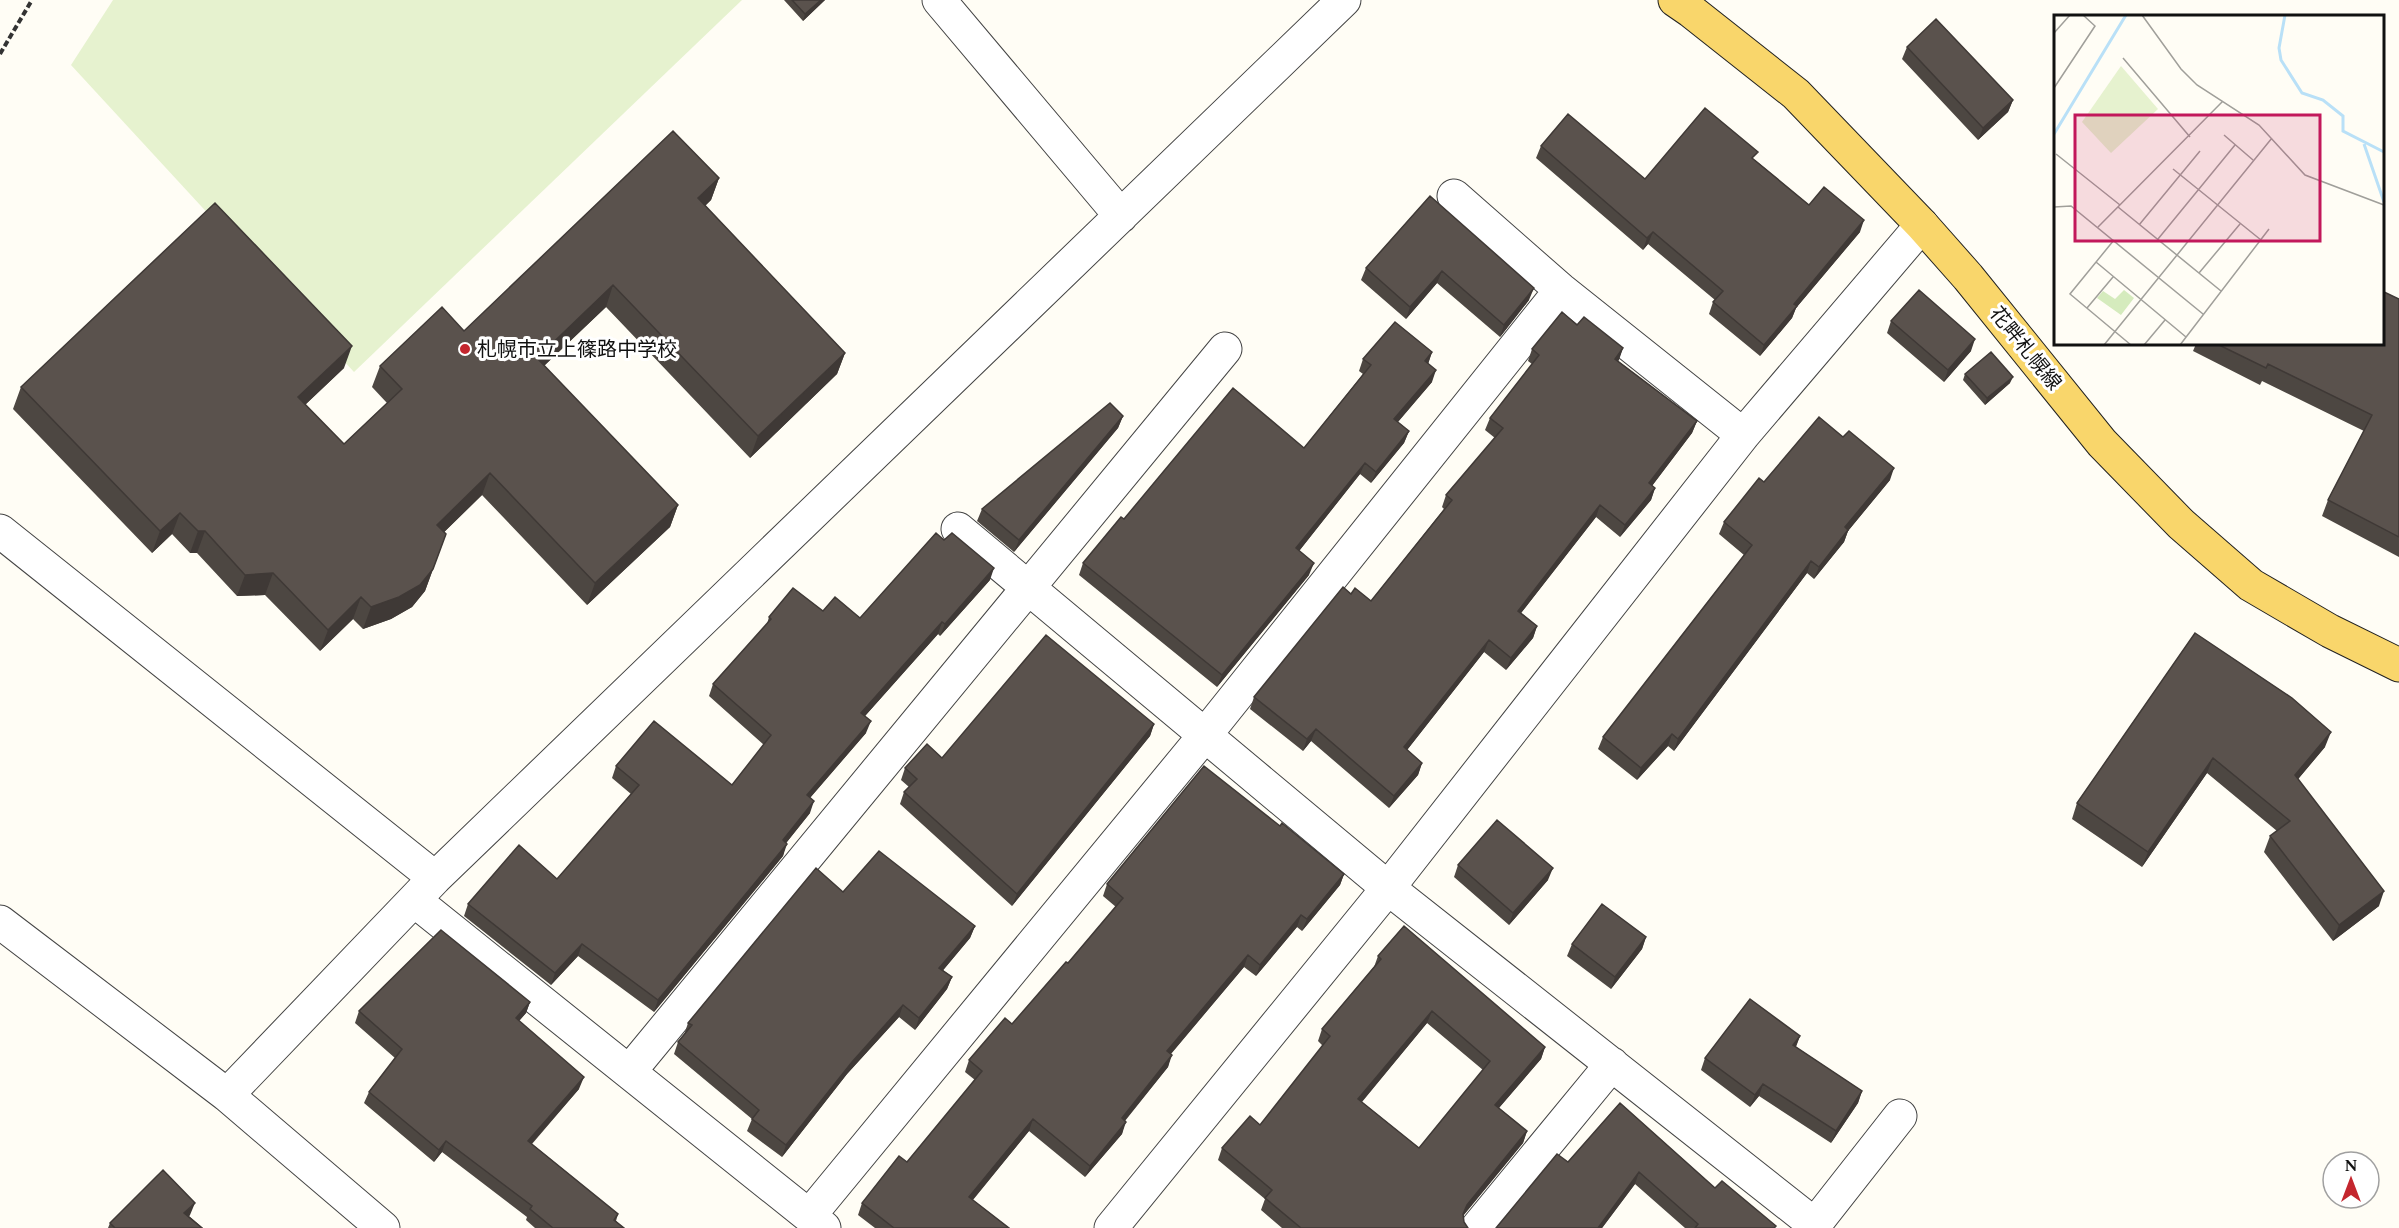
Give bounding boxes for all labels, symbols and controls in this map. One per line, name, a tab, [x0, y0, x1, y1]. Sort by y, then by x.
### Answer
inset map	[2054, 15, 2384, 345]
street label: 花畔札幌線	[1982, 300, 2068, 397]
place label: 札幌市立上篠路中学校	[477, 335, 677, 365]
marker: 札幌市立上篠路中学校	[458, 342, 472, 356]
north arrow	[2321, 1150, 2381, 1210]
text: N	[2344, 1154, 2358, 1178]

